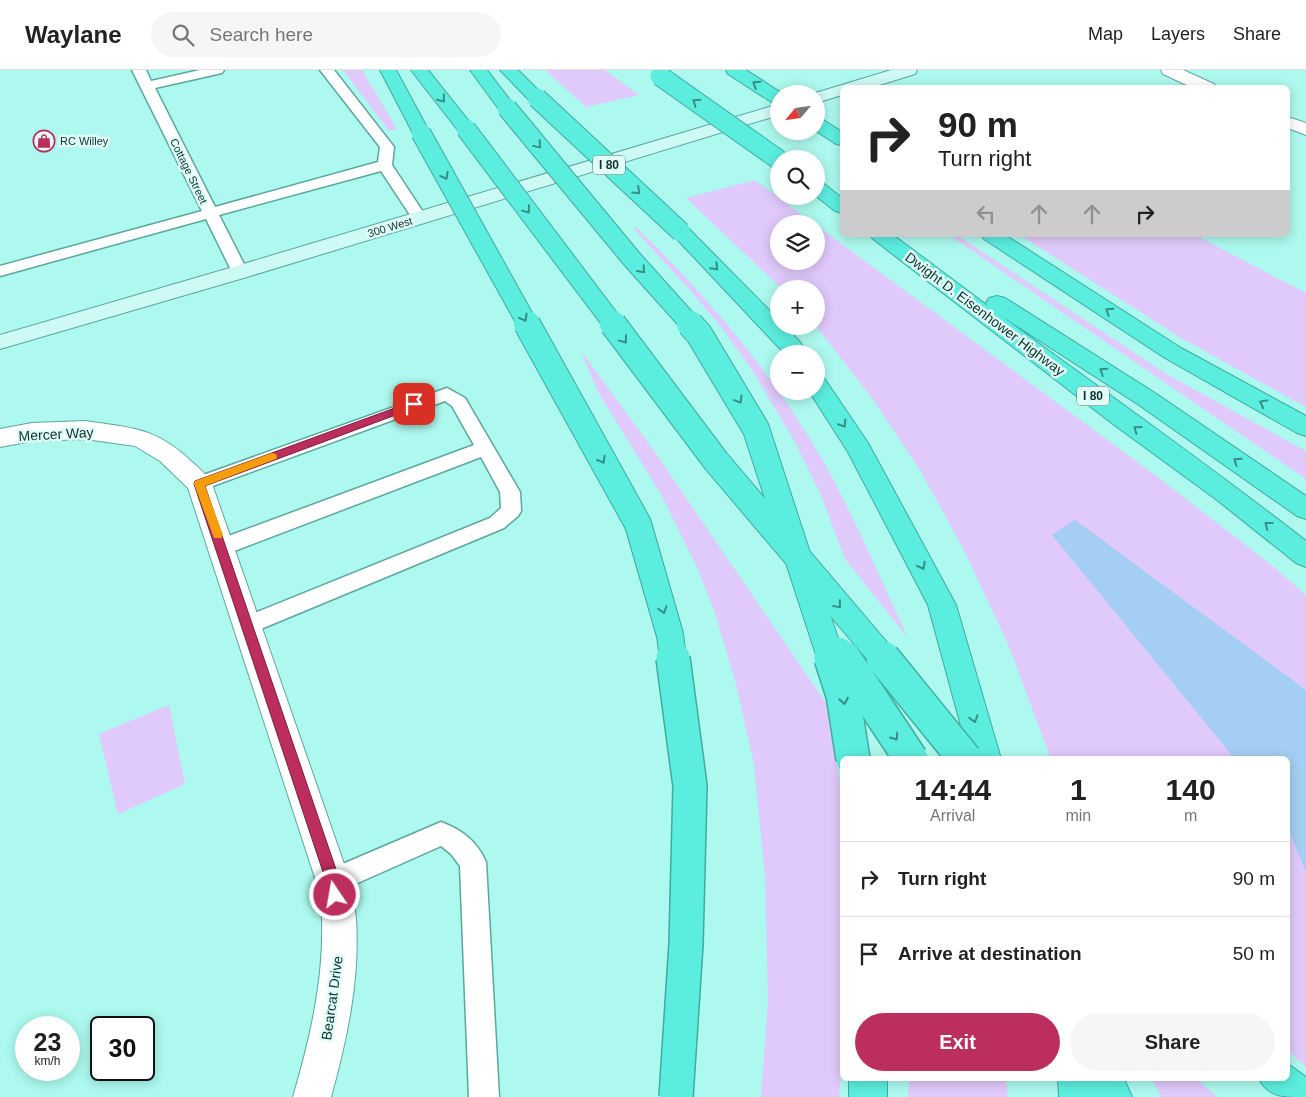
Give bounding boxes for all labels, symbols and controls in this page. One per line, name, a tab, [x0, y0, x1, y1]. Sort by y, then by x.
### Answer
search box	[151, 12, 501, 57]
text: Waylane	[25, 21, 121, 48]
icon: search	[169, 21, 197, 49]
text: Search here	[209, 24, 313, 45]
text: Map	[1088, 24, 1123, 44]
text: Layers	[1151, 24, 1205, 44]
text: Share	[1233, 24, 1281, 44]
one-way arrow	[753, 81, 762, 91]
north arrow	[770, 85, 825, 140]
map controls	[770, 85, 825, 400]
one-way arrow	[437, 94, 446, 103]
one-way arrow	[692, 99, 702, 108]
icon: right	[855, 105, 920, 170]
text: 90 m	[938, 105, 1018, 144]
shop icon: RC Willey	[32, 129, 56, 153]
place label: RC Willey	[60, 135, 109, 147]
street label: Cottage Street	[168, 136, 210, 206]
one-way arrow	[532, 140, 541, 149]
text: Turn right	[938, 146, 1031, 171]
button: search	[770, 150, 825, 205]
road number: I 80	[593, 156, 625, 174]
one-way arrow	[439, 171, 449, 180]
one-way arrow	[631, 185, 640, 194]
icon: left	[972, 200, 1000, 228]
icon: ahead	[1025, 200, 1053, 228]
icon: ahead	[1078, 200, 1106, 228]
icon: right	[1131, 200, 1159, 228]
one-way arrow	[521, 204, 530, 214]
street label: 300 West	[366, 214, 414, 240]
button: layers	[770, 215, 825, 270]
street label: Dwight D. Eisenhower Highway	[902, 249, 1068, 379]
one-way arrow	[709, 261, 718, 270]
one-way arrow	[636, 265, 645, 274]
button: +	[770, 280, 825, 335]
one-way arrow	[1105, 308, 1114, 317]
one-way arrow	[517, 313, 527, 322]
one-way arrow	[619, 334, 627, 343]
button: −	[770, 345, 825, 400]
one-way arrow	[1099, 367, 1108, 377]
pin	[393, 383, 435, 425]
road number: I 80	[1077, 386, 1109, 406]
icon: arrive	[400, 390, 428, 418]
one-way arrow	[732, 394, 742, 403]
one-way arrow	[1260, 399, 1269, 409]
one-way arrow	[837, 419, 846, 428]
street label: Mercer Way	[18, 424, 94, 444]
one-way arrow	[1133, 426, 1143, 435]
one-way arrow	[596, 455, 606, 464]
one-way arrow	[1233, 458, 1242, 468]
one-way arrow	[1265, 523, 1274, 531]
one-way arrow	[916, 561, 926, 570]
one-way arrow	[832, 599, 841, 608]
one-way arrow	[657, 605, 667, 614]
one-way arrow	[838, 697, 848, 706]
one-way arrow	[969, 715, 979, 723]
one-way arrow	[889, 731, 898, 740]
text: 14:44	[914, 773, 991, 806]
text: 1	[1070, 773, 1087, 806]
text: 140	[1166, 773, 1216, 806]
text: Arrival	[930, 807, 975, 824]
text: min	[1065, 807, 1091, 824]
text: m	[1184, 807, 1197, 824]
icon: right	[855, 865, 883, 893]
position arrow	[308, 868, 360, 920]
text: Turn right	[898, 868, 986, 889]
text: 90 m	[1233, 868, 1275, 889]
icon: arrive	[855, 940, 883, 968]
text: Arrive at destination	[898, 943, 1082, 964]
text: 50 m	[1233, 943, 1275, 964]
street label: Bearcat Drive	[318, 955, 346, 1041]
button: Exit	[855, 1013, 1060, 1071]
button: Share	[1070, 1013, 1275, 1071]
speed limit sign: 30	[90, 1016, 155, 1081]
text: 23	[34, 1028, 61, 1056]
text: km/h	[34, 1054, 61, 1068]

